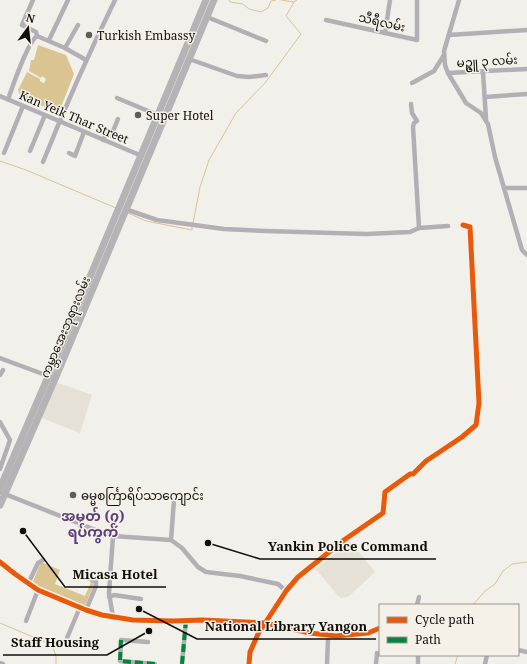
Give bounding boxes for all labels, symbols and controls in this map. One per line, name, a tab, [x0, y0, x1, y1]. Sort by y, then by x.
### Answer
north arrow	[8, 8, 48, 48]
street label: သီရီလမ်း	[356, 8, 407, 38]
text: N	[25, 9, 37, 26]
place label: Turkish Embassy	[97, 27, 195, 44]
marker: Turkish Embassy	[84, 30, 94, 40]
street label: မဥ္ဇူ ၃ လမ်း	[456, 51, 518, 73]
street label: Kan Yeik Thar Street	[17, 86, 131, 148]
place label: Super Hotel	[146, 107, 214, 124]
marker: Super Hotel	[133, 110, 143, 120]
street label: ကမ္ဘာအေးဘုရားလမ်း	[36, 274, 96, 381]
place label: ဓမ္မစင်္ကြာရိပ်သာကျောင်း	[81, 487, 204, 506]
marker: ဓမ္မစင်္ကြာရိပ်သာကျောင်း	[68, 490, 78, 500]
district label: အမှတ် (၇) ရပ်ကွက်	[61, 506, 125, 544]
callout: Yankin Police Command	[260, 534, 436, 559]
text: Yankin Police Command	[268, 537, 429, 555]
callout: Micasa Hotel	[65, 562, 166, 587]
text: Micasa Hotel	[73, 565, 158, 583]
legend	[379, 604, 519, 656]
text: Cycle path	[415, 611, 475, 628]
callout: National Library Yangon	[197, 614, 376, 639]
text: National Library Yangon	[205, 617, 368, 635]
callout: Staff Housing	[3, 630, 107, 655]
text: Path	[415, 631, 441, 648]
text: Staff Housing	[11, 633, 100, 651]

